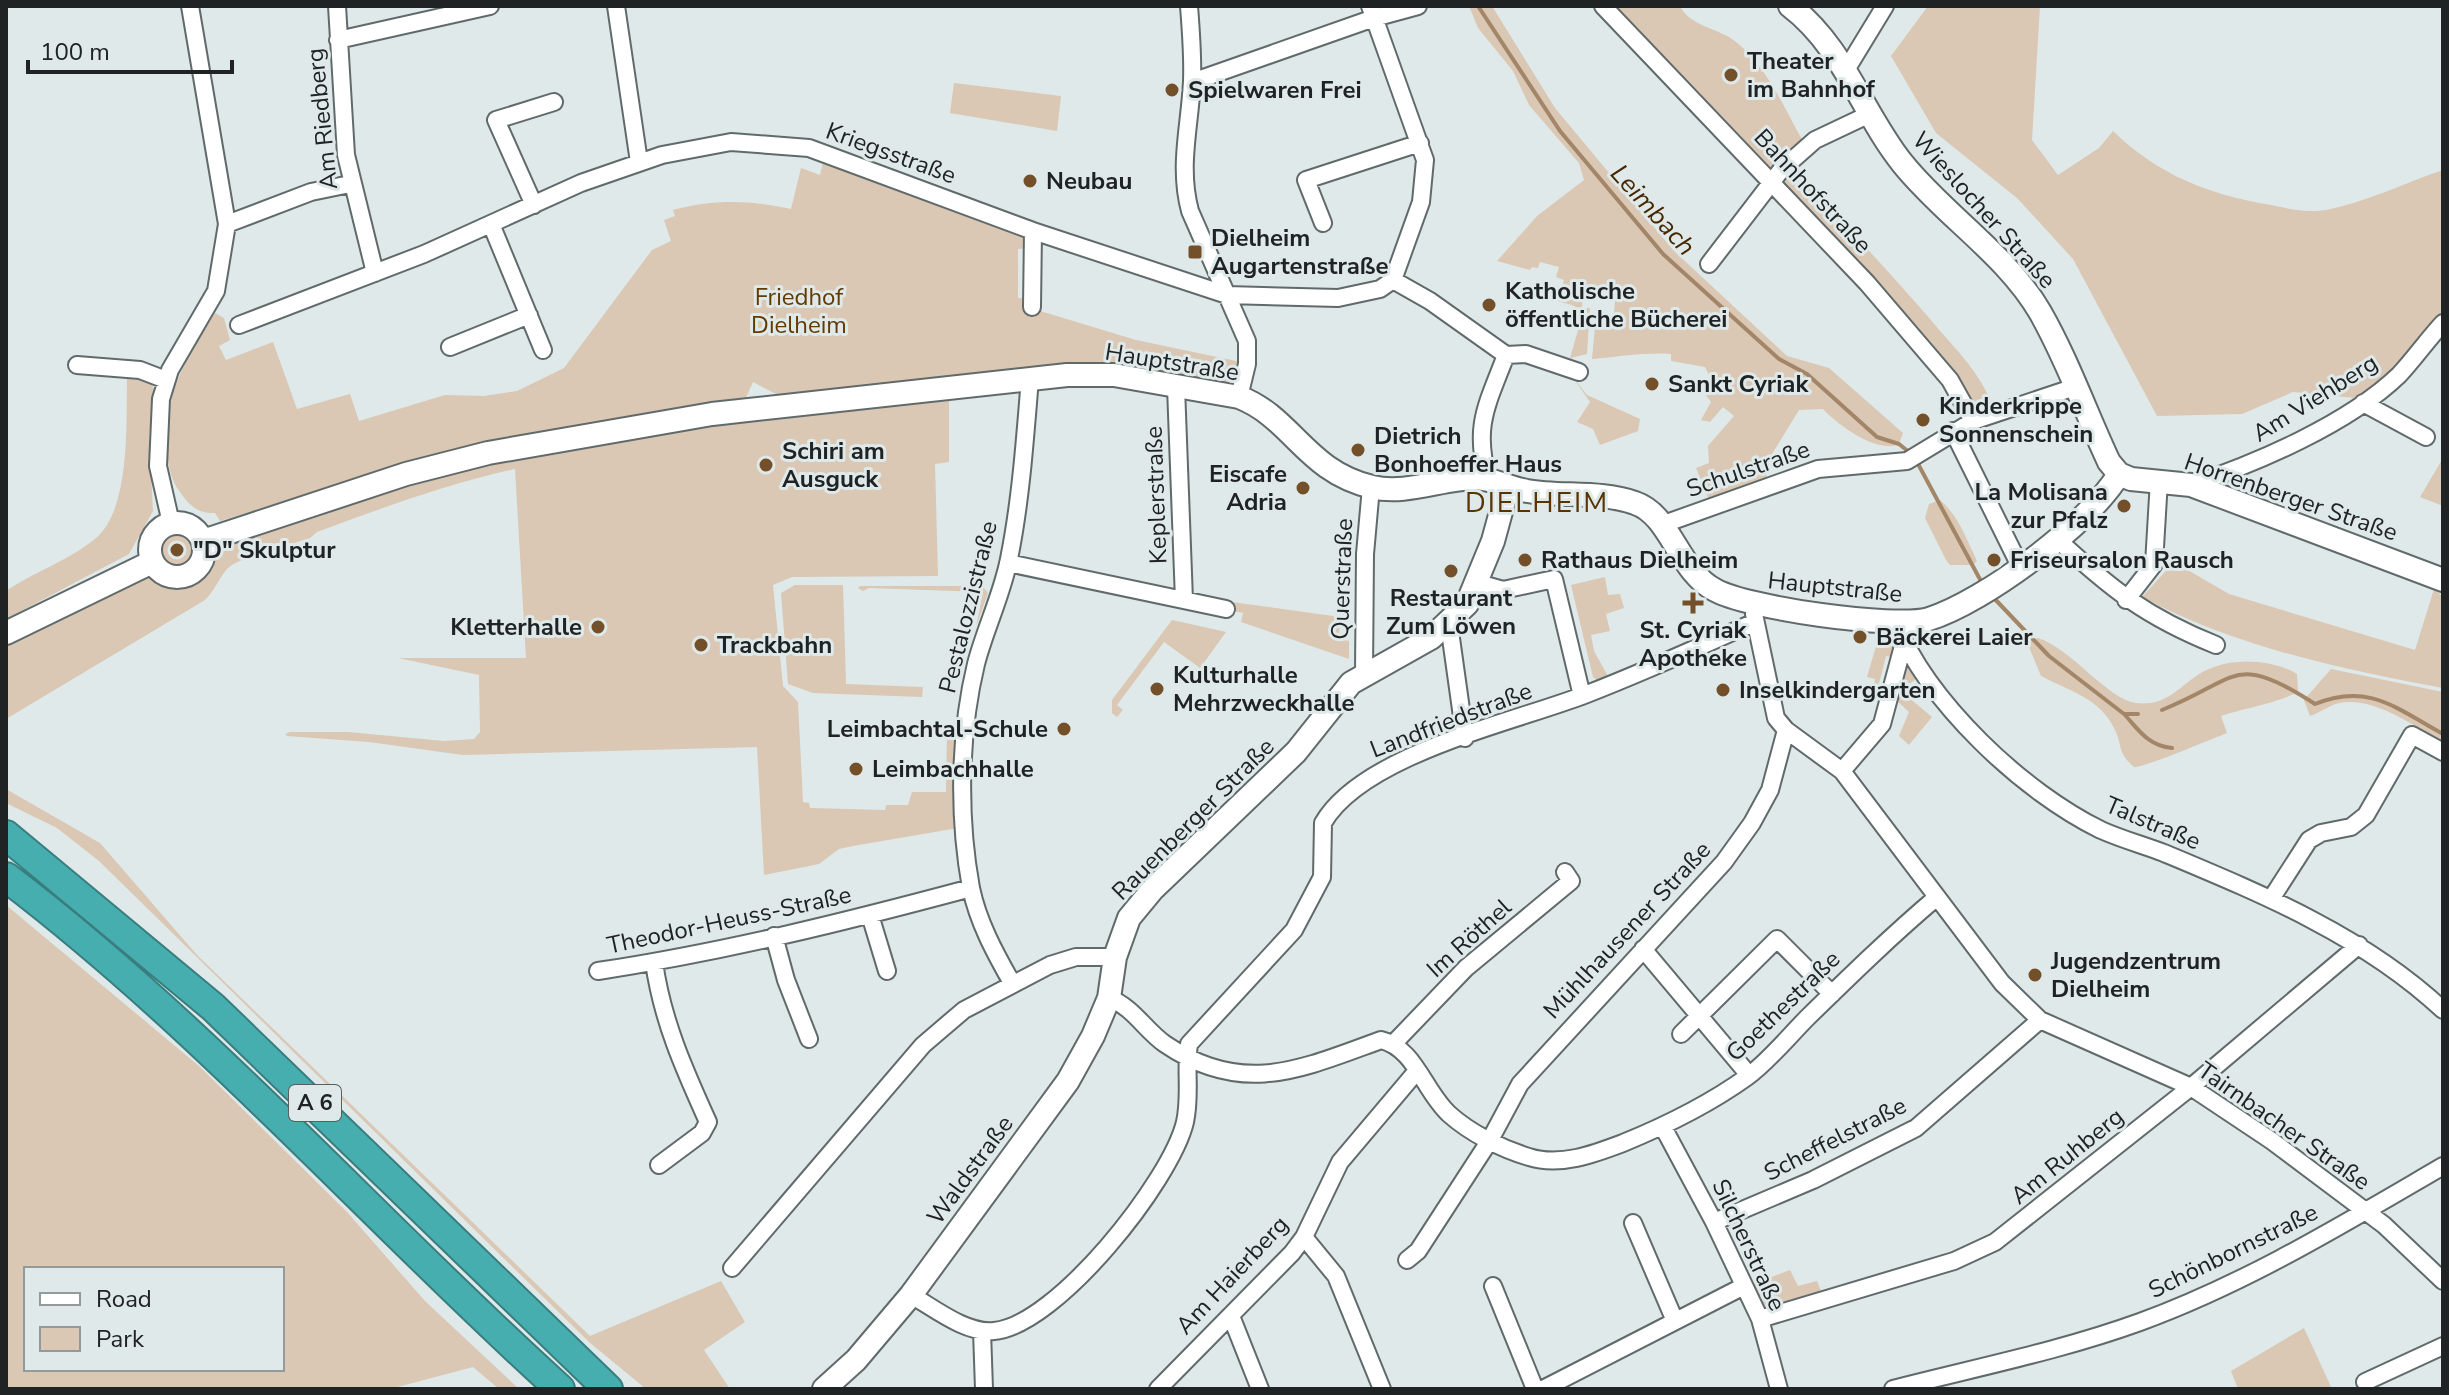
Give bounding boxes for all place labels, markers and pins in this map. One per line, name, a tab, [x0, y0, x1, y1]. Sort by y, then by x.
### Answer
place label: Theater im Bahnhof	[1747, 45, 1876, 105]
marker: Theater im Bahnhof	[1722, 66, 1740, 84]
place label: Spielwaren Frei	[1188, 74, 1362, 106]
marker: Spielwaren Frei	[1163, 81, 1181, 99]
place label: Neubau	[1046, 165, 1132, 197]
marker: Neubau	[1021, 172, 1039, 190]
place label: Dielheim Augartenstraße	[1211, 222, 1389, 282]
marker: Dielheim Augartenstraße	[1186, 243, 1204, 261]
place label: Katholische öffentliche Bücherei	[1505, 275, 1727, 335]
marker: Katholische öffentliche Bücherei	[1480, 296, 1498, 314]
place label: Sankt Cyriak	[1668, 368, 1809, 400]
marker: Sankt Cyriak	[1643, 375, 1661, 393]
place label: Kinderkrippe Sonnenschein	[1939, 390, 2093, 450]
marker: Kinderkrippe Sonnenschein	[1914, 411, 1932, 429]
place label: Dietrich Bonhoeffer Haus	[1374, 420, 1562, 480]
place label: Schiri am Ausguck	[782, 435, 885, 495]
marker: Dietrich Bonhoeffer Haus	[1349, 441, 1367, 459]
marker: Schiri am Ausguck	[757, 456, 775, 474]
place label: Eiscafe Adria	[1209, 458, 1287, 518]
place label: La Molisana zur Pfalz	[1974, 476, 2108, 536]
marker: Eiscafe Adria	[1294, 479, 1312, 497]
marker: La Molisana zur Pfalz	[2115, 497, 2133, 515]
place label: "D" Skulptur	[193, 534, 336, 566]
marker: "D" Skulptur	[168, 541, 186, 559]
place label: Rathaus Dielheim	[1541, 544, 1738, 576]
place label: Friseursalon Rausch	[2010, 544, 2234, 576]
marker: Rathaus Dielheim	[1516, 551, 1534, 569]
marker: Friseursalon Rausch	[1985, 551, 2003, 569]
marker: Restaurant Zum Löwen	[1442, 562, 1460, 580]
place label: Restaurant Zum Löwen	[1386, 582, 1516, 642]
marker: St. Cyriak Apotheke	[1684, 594, 1702, 612]
place label: Kletterhalle	[450, 611, 582, 643]
place label: St. Cyriak Apotheke	[1639, 614, 1748, 674]
marker: Kletterhalle	[589, 618, 607, 636]
place label: Bäckerei Laier	[1876, 621, 2033, 653]
marker: Bäckerei Laier	[1851, 628, 1869, 646]
place label: Trackbahn	[717, 629, 832, 661]
marker: Trackbahn	[692, 636, 710, 654]
place label: Kulturhalle Mehrzweckhalle	[1173, 659, 1354, 719]
place label: Inselkindergarten	[1739, 674, 1936, 706]
marker: Kulturhalle Mehrzweckhalle	[1148, 680, 1166, 698]
marker: Inselkindergarten	[1714, 681, 1732, 699]
place label: Leimbachtal-Schule	[827, 713, 1048, 745]
marker: Leimbachtal-Schule	[1055, 720, 1073, 738]
place label: Leimbachhalle	[872, 753, 1034, 785]
marker: Leimbachhalle	[847, 760, 865, 778]
place label: Jugendzentrum Dielheim	[2050, 945, 2221, 1005]
marker: Jugendzentrum Dielheim	[2026, 966, 2044, 984]

